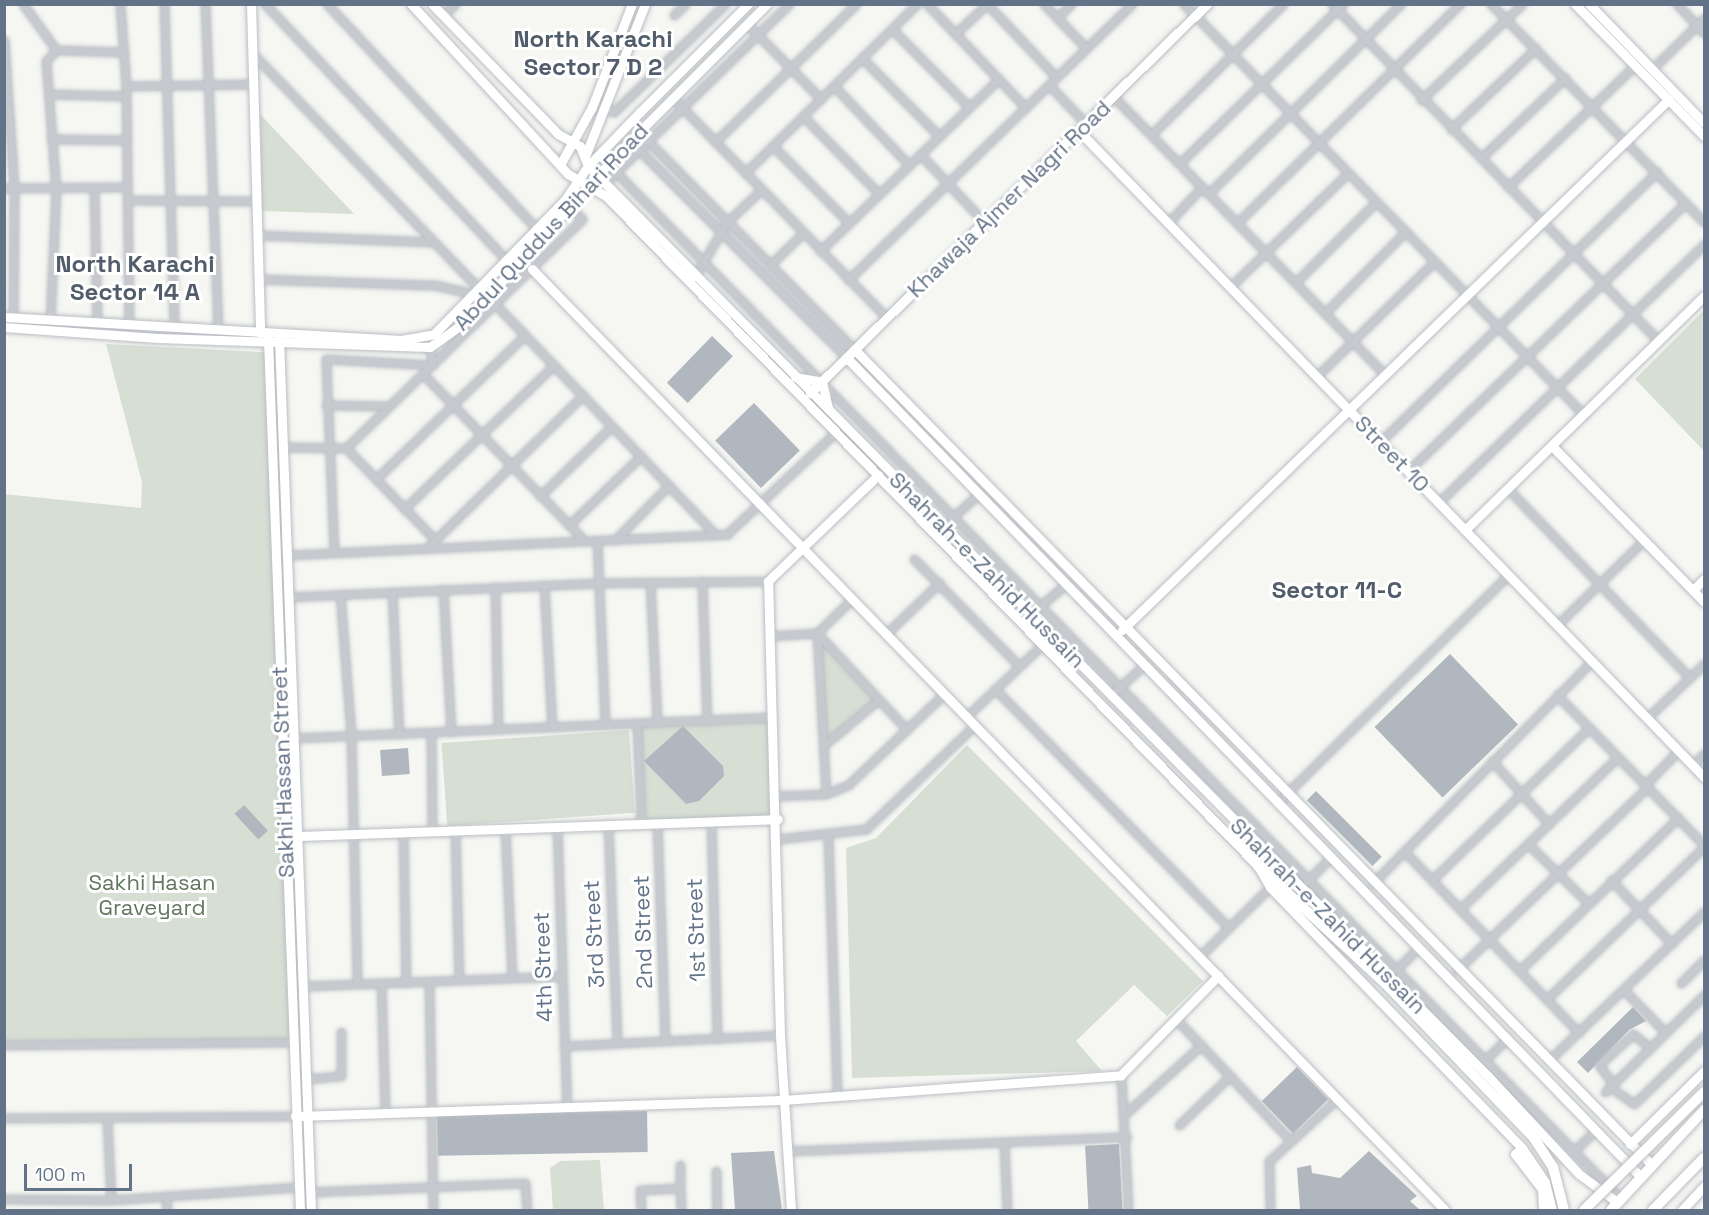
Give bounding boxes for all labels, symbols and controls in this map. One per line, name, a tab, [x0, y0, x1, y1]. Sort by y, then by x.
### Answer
district label: North Karachi Sector 7 D 2	[513, 25, 673, 81]
street label: Khawaja Ajmer Nagri Road	[902, 95, 1116, 303]
street label: Abdul Quddus Bihari Road	[448, 118, 654, 336]
district label: North Karachi Sector 14 A	[55, 250, 215, 306]
street label: Street 10	[1349, 410, 1435, 498]
street label: Shahrah-e-Zahid Hussain	[884, 467, 1090, 673]
district label: Sector 11-C	[1272, 576, 1402, 604]
street label: Sakhi Hassan Street	[266, 666, 300, 878]
street label: Shahrah-e-Zahid Hussain	[1225, 813, 1431, 1019]
park label: Sakhi Hasan Graveyard	[88, 869, 216, 920]
street label: 2nd Street	[628, 875, 658, 989]
street label: 1st Street	[681, 878, 711, 982]
street label: 3rd Street	[578, 879, 610, 989]
street label: 4th Street	[528, 911, 558, 1023]
scale bar	[27, 1152, 135, 1190]
text: 100 m	[35, 1163, 86, 1186]

